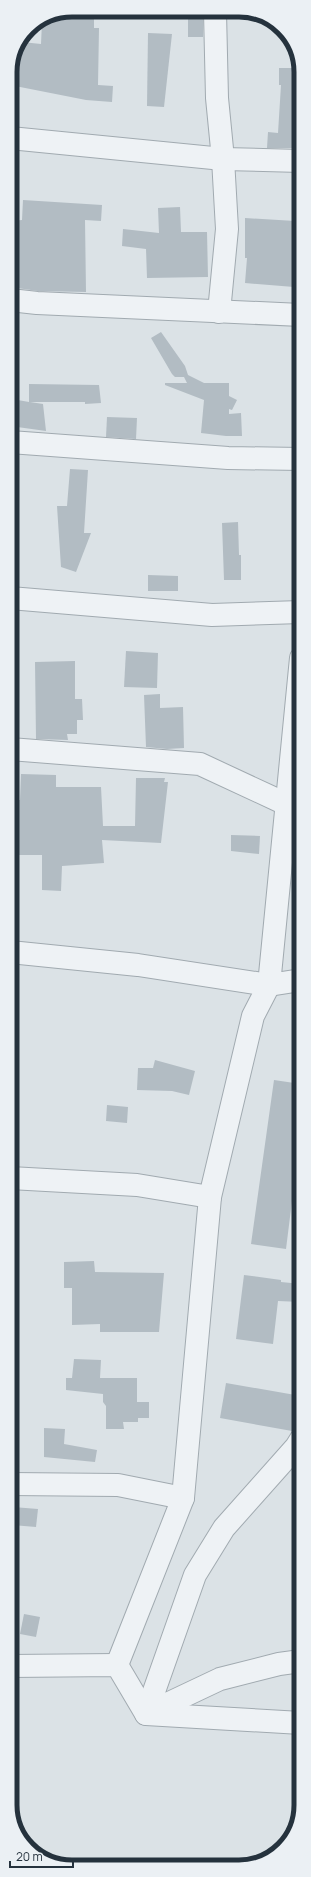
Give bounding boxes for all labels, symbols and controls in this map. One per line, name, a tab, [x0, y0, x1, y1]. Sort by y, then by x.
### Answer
scale bar	[10, 1843, 73, 1869]
text: 20 m	[16, 1848, 43, 1865]

